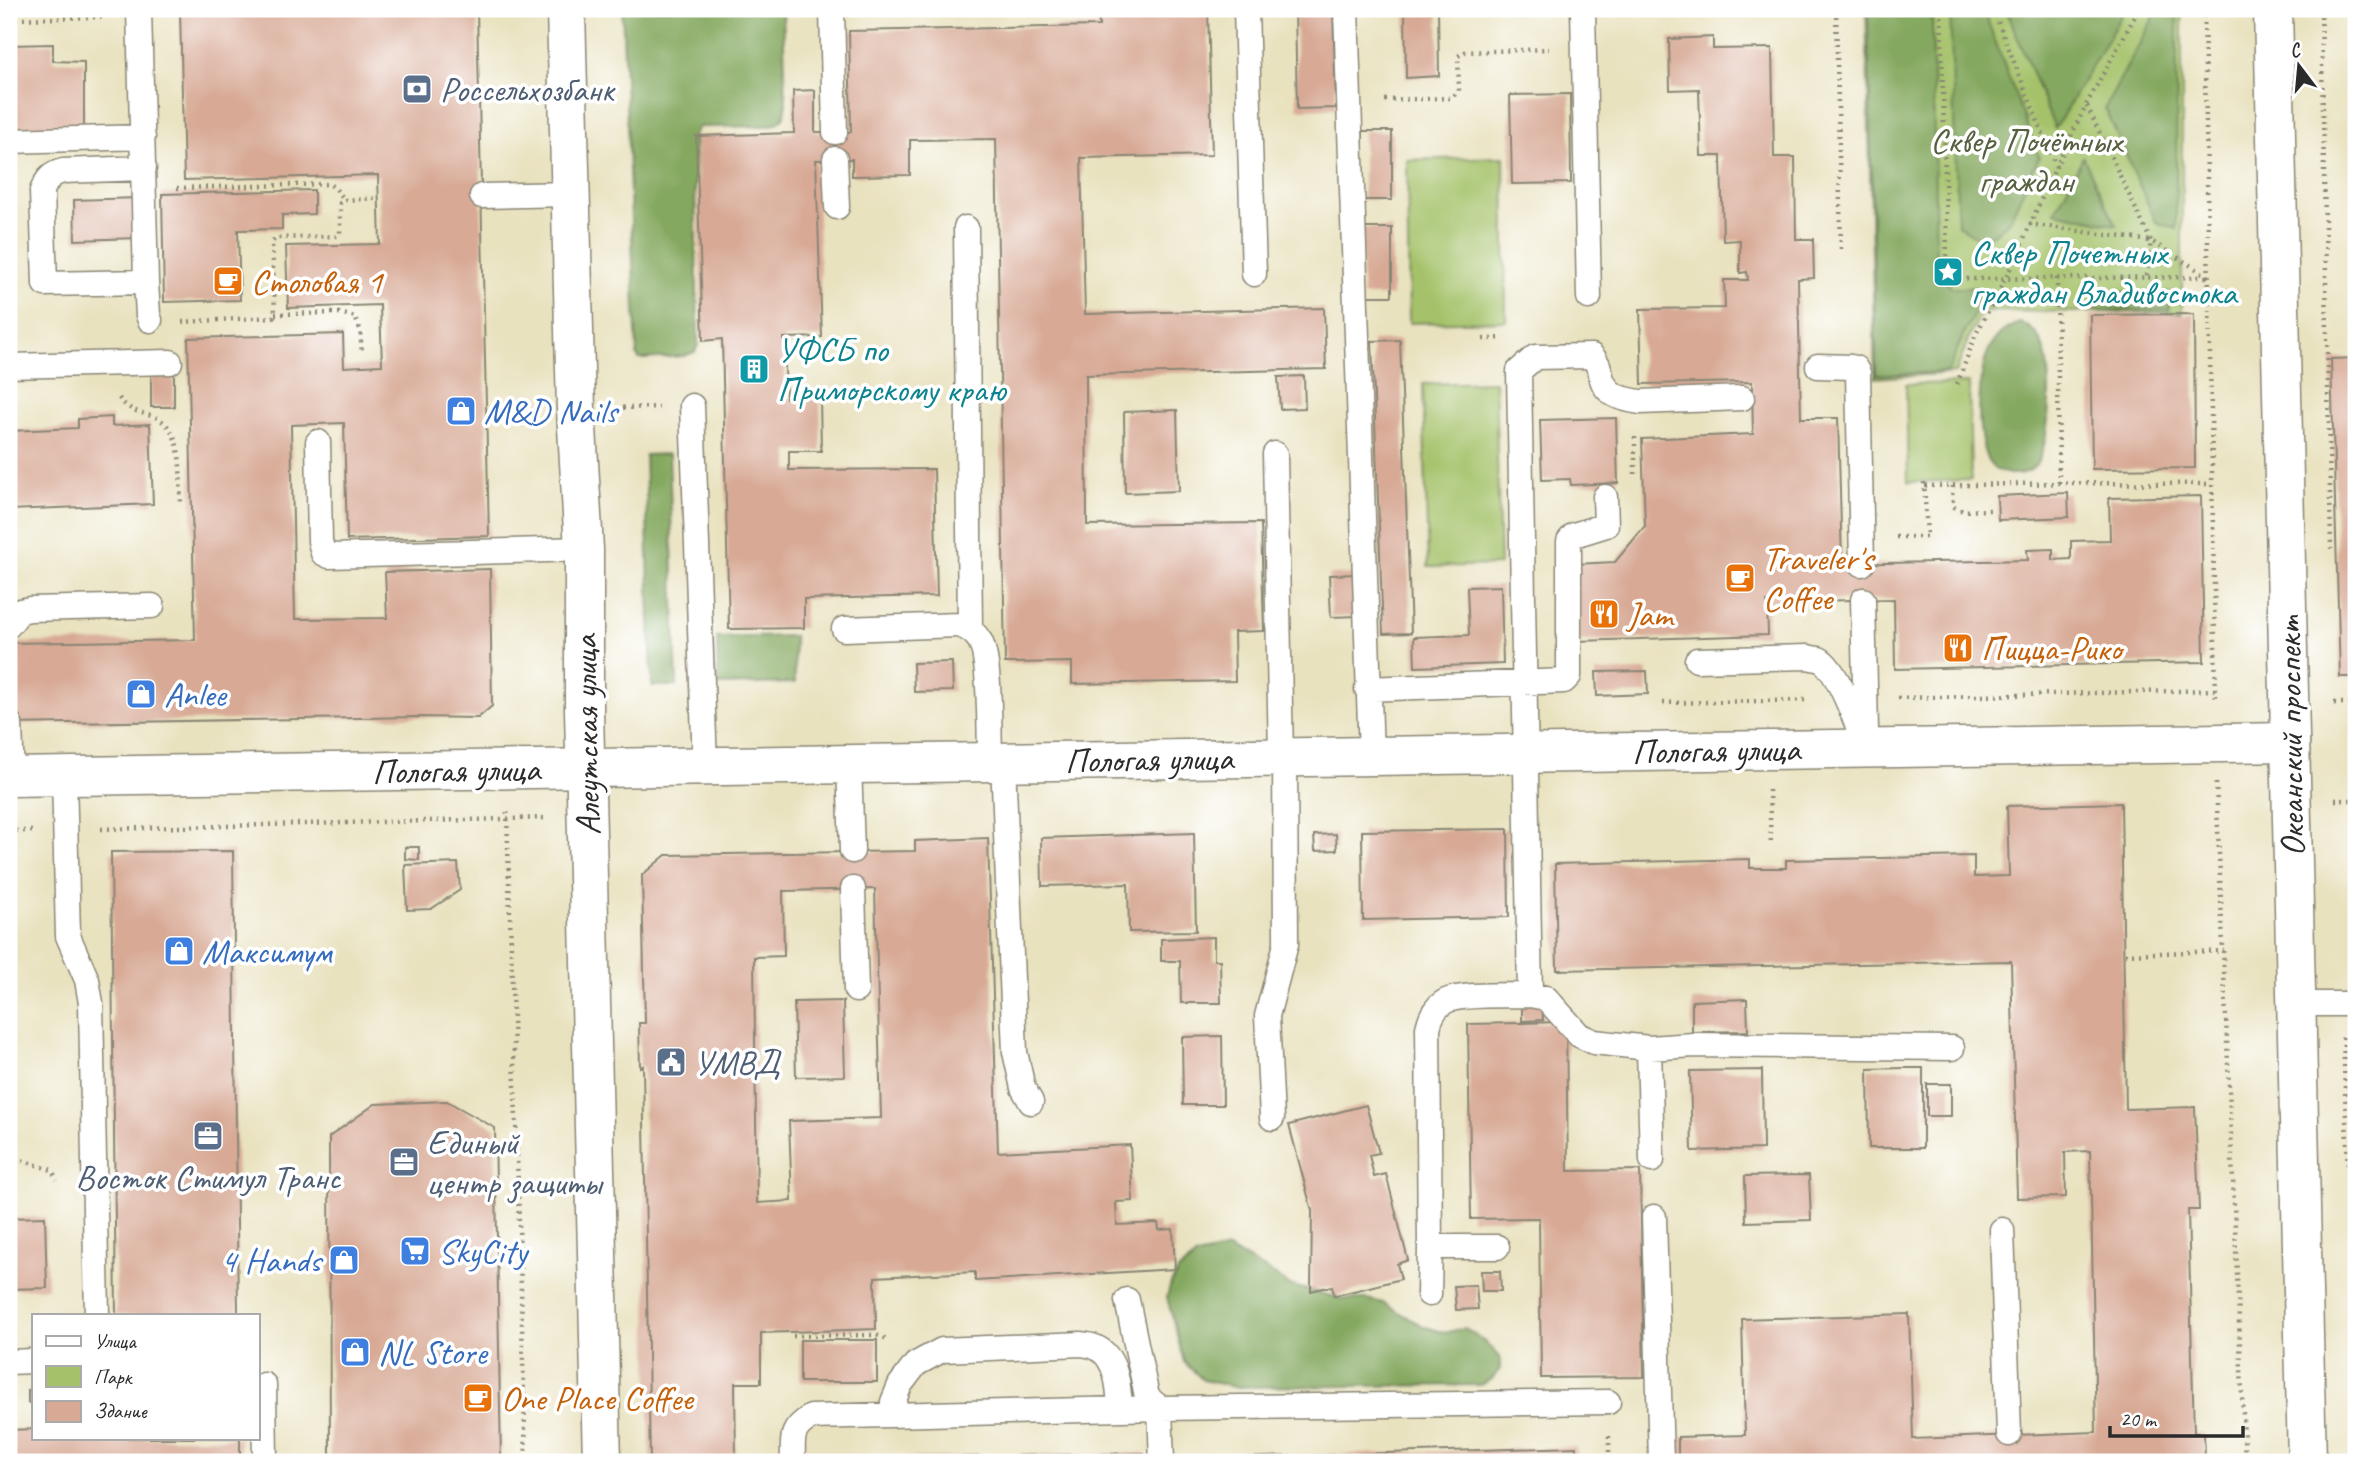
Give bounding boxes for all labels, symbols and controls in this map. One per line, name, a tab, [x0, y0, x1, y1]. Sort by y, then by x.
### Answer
north arrow	[2264, 32, 2334, 102]
text: С	[2287, 37, 2305, 63]
place label: Россельхозбанк	[440, 67, 616, 112]
bank icon: Россельхозбанк	[400, 72, 434, 106]
park label: Сквер Почётных граждан	[1930, 118, 2125, 203]
place label: Сквер Почетных граждан Владивостока	[1971, 230, 2239, 315]
place icon: Сквер Почетных граждан Владивостока	[1931, 255, 1965, 289]
place label: Столовая 1	[251, 259, 385, 304]
cafe icon: Столовая 1	[211, 264, 245, 298]
place label: УФСБ по Приморскому краю	[777, 327, 1008, 412]
building icon: УФСБ по Приморскому краю	[737, 352, 771, 386]
place label: M&D Nails	[484, 389, 620, 434]
shop icon: M&D Nails	[444, 394, 478, 428]
place label: Traveler's Coffee	[1763, 536, 1876, 621]
cafe icon: Traveler's Coffee	[1723, 561, 1757, 595]
place label: Jam	[1625, 592, 1676, 637]
restaurant icon: Jam	[1587, 597, 1621, 631]
street label: Океанский проспект	[2266, 614, 2315, 857]
place label: Пицца-Рико	[1981, 626, 2125, 671]
restaurant icon: Пицца-Рико	[1941, 631, 1975, 665]
street label: Алеутская улица	[562, 632, 611, 836]
place label: Anlee	[164, 672, 228, 717]
shop icon: Anlee	[124, 677, 158, 711]
street label: Пологая улица	[1632, 726, 1803, 774]
street label: Пологая улица	[1065, 735, 1236, 783]
street label: Пологая улица	[372, 746, 543, 794]
place label: Максимум	[202, 929, 333, 974]
shop icon: Максимум	[162, 934, 196, 968]
place label: УМВД	[694, 1040, 782, 1085]
public building icon: УМВД	[654, 1045, 688, 1079]
office icon: Восток Стимул Транс	[191, 1119, 225, 1153]
place label: Единый центр защиты	[427, 1120, 604, 1205]
office icon: Единый центр защиты	[387, 1145, 421, 1179]
place label: Восток Стимул Транс	[76, 1155, 341, 1200]
place label: SkyCity	[438, 1229, 530, 1274]
supermarket icon: SkyCity	[398, 1234, 432, 1268]
place label: 4 Hands	[220, 1238, 324, 1283]
shop icon: 4 Hands	[327, 1243, 361, 1277]
legend	[32, 1314, 259, 1440]
text: Улица	[94, 1328, 137, 1354]
place label: NL Store	[378, 1330, 489, 1375]
shop icon: NL Store	[338, 1335, 372, 1369]
text: Парк	[94, 1364, 134, 1390]
place label: One Place Coffee	[501, 1376, 695, 1421]
cafe icon: One Place Coffee	[461, 1381, 495, 1415]
scale bar	[2110, 1394, 2242, 1438]
text: Здание	[94, 1398, 148, 1424]
text: 20 m	[2120, 1406, 2158, 1432]

